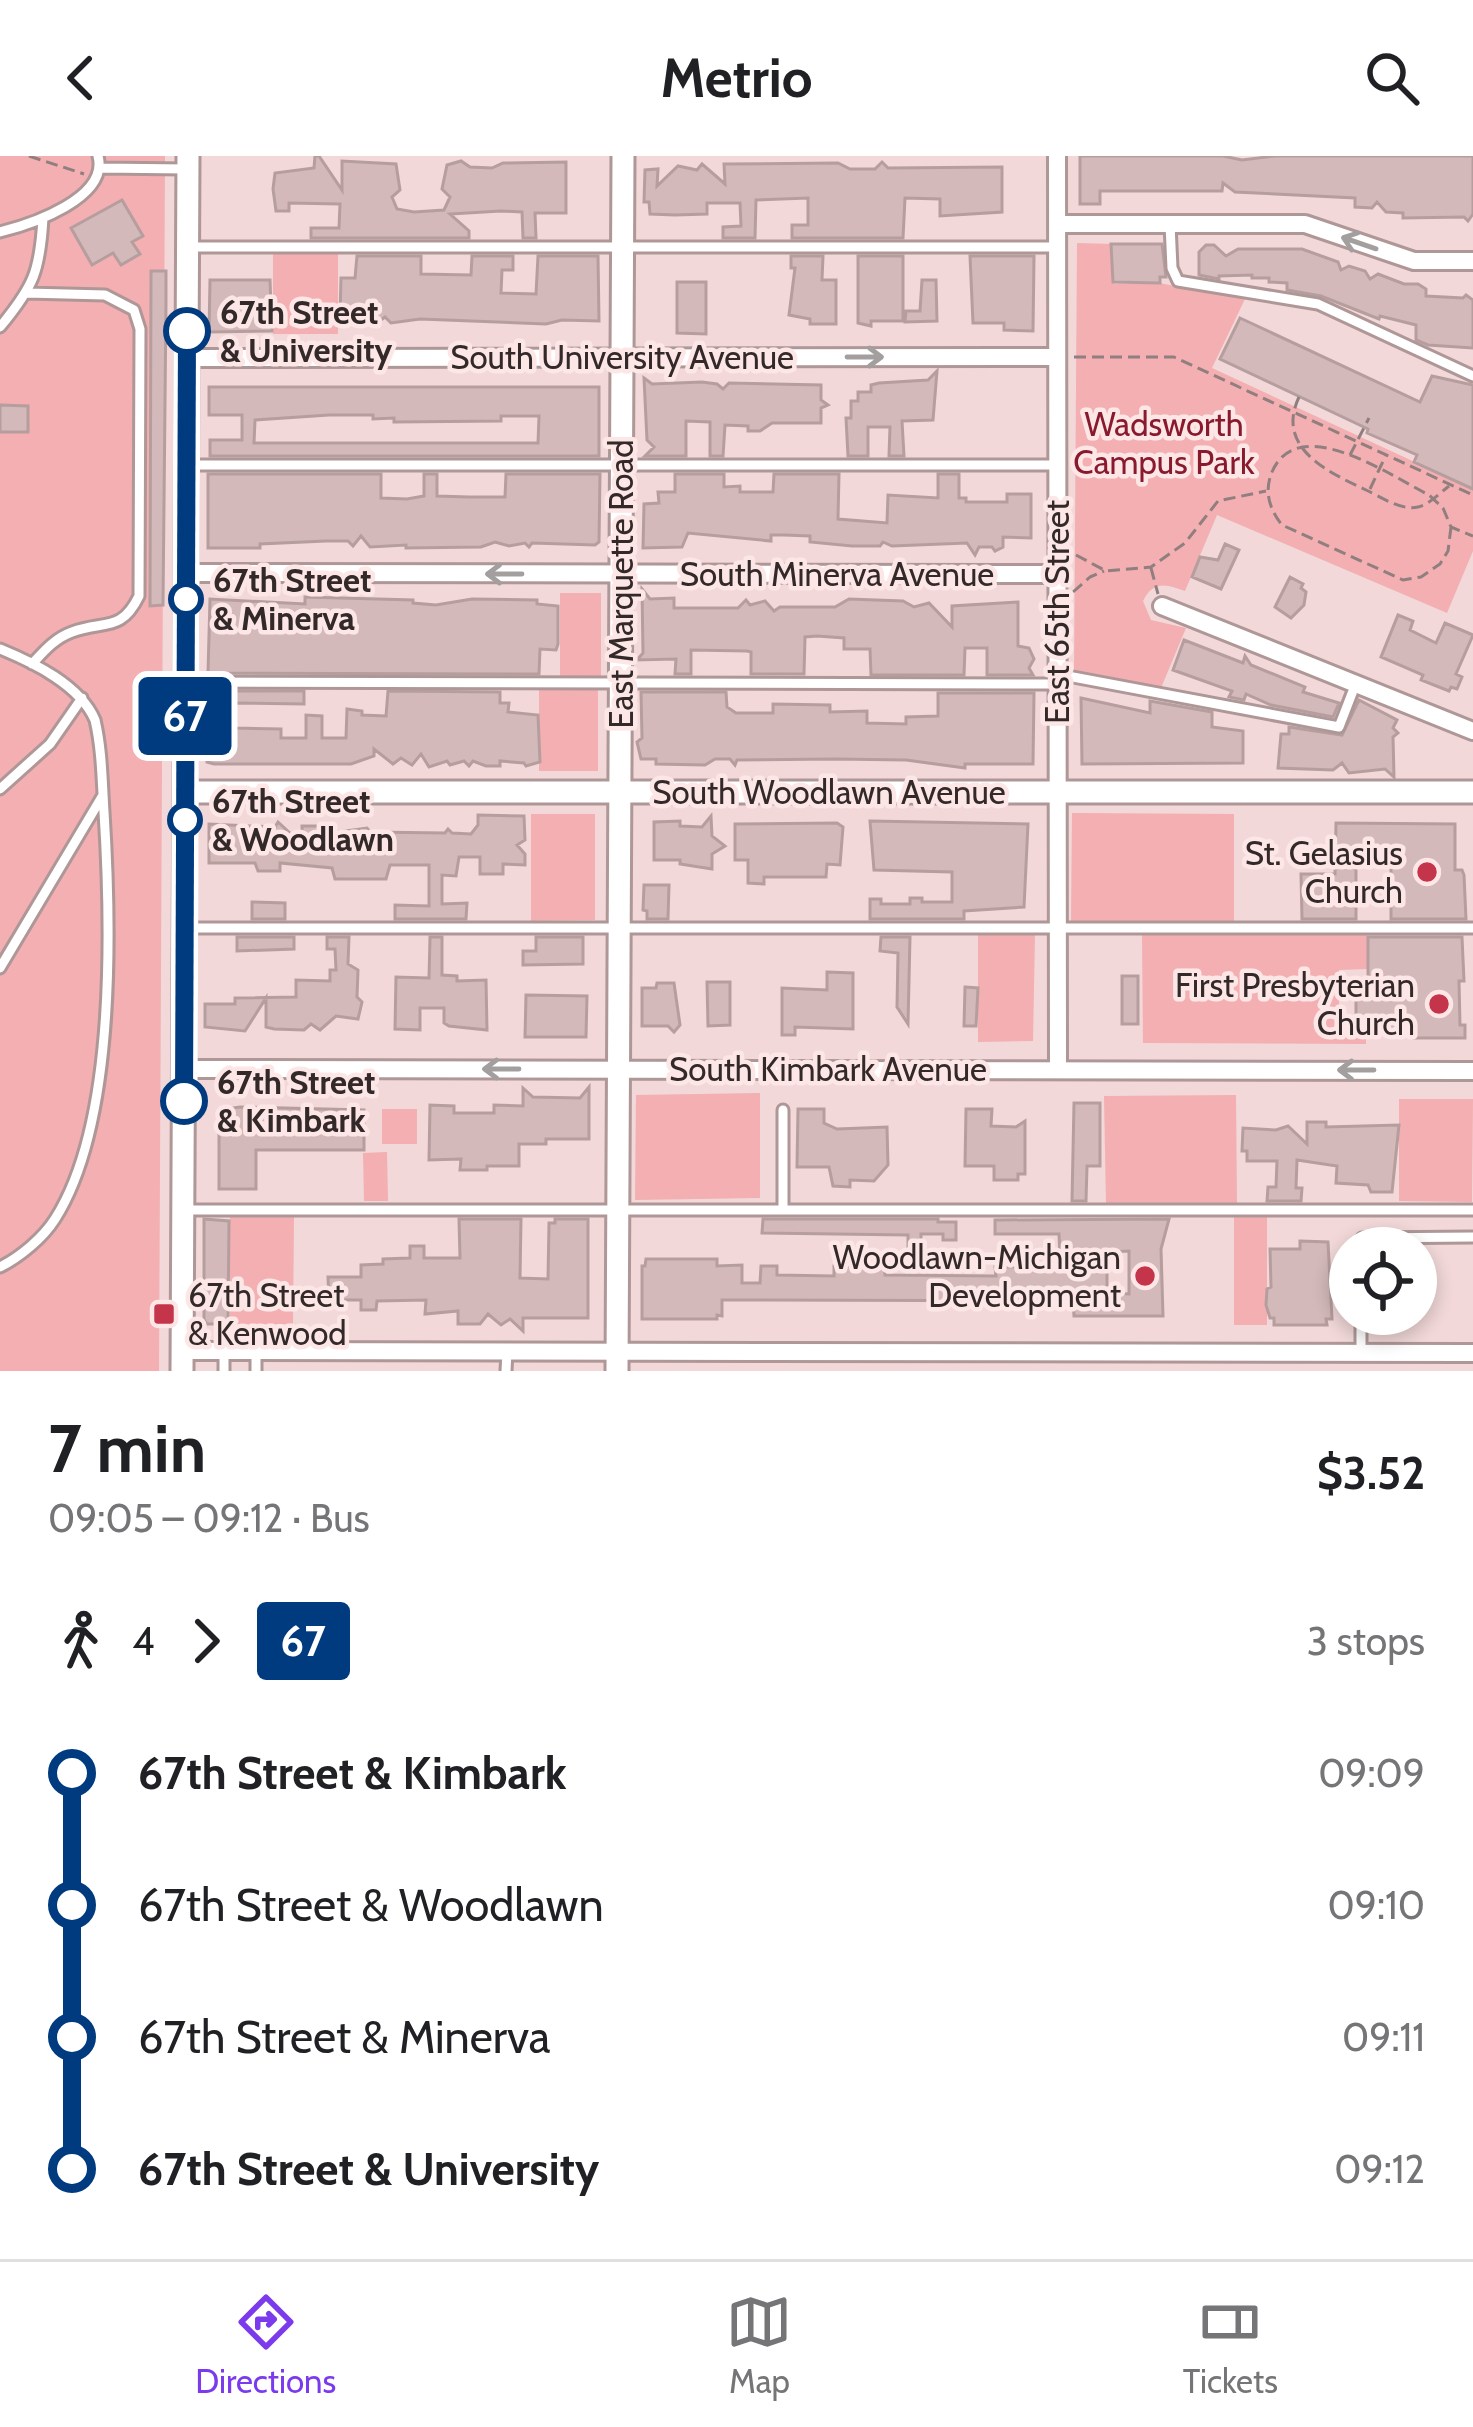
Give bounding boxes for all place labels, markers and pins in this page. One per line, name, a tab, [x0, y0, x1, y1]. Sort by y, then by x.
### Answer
place label: 67th Street & University	[220, 292, 393, 370]
marker: 67th Street & University	[165, 309, 209, 353]
place label: 67th Street & Minerva	[213, 560, 371, 638]
marker: 67th Street & Minerva	[170, 583, 202, 615]
place label: 67th Street & Woodlawn	[212, 781, 394, 859]
marker: 67th Street & Woodlawn	[169, 804, 201, 836]
place label: St. Gelasius Church	[1245, 833, 1403, 911]
marker: St. Gelasius Church	[1414, 859, 1440, 885]
place label: First Presbyterian Church	[1175, 965, 1415, 1043]
marker: First Presbyterian Church	[1426, 991, 1452, 1017]
place label: 67th Street & Kimbark	[217, 1062, 375, 1140]
marker: 67th Street & Kimbark	[162, 1079, 206, 1123]
place label: Woodlawn-Michigan Development	[833, 1237, 1121, 1315]
marker: Woodlawn-Michigan Development	[1132, 1263, 1158, 1289]
place label: 67th Street & Kenwood	[188, 1275, 347, 1353]
marker: 67th Street & Kenwood	[151, 1301, 177, 1327]

